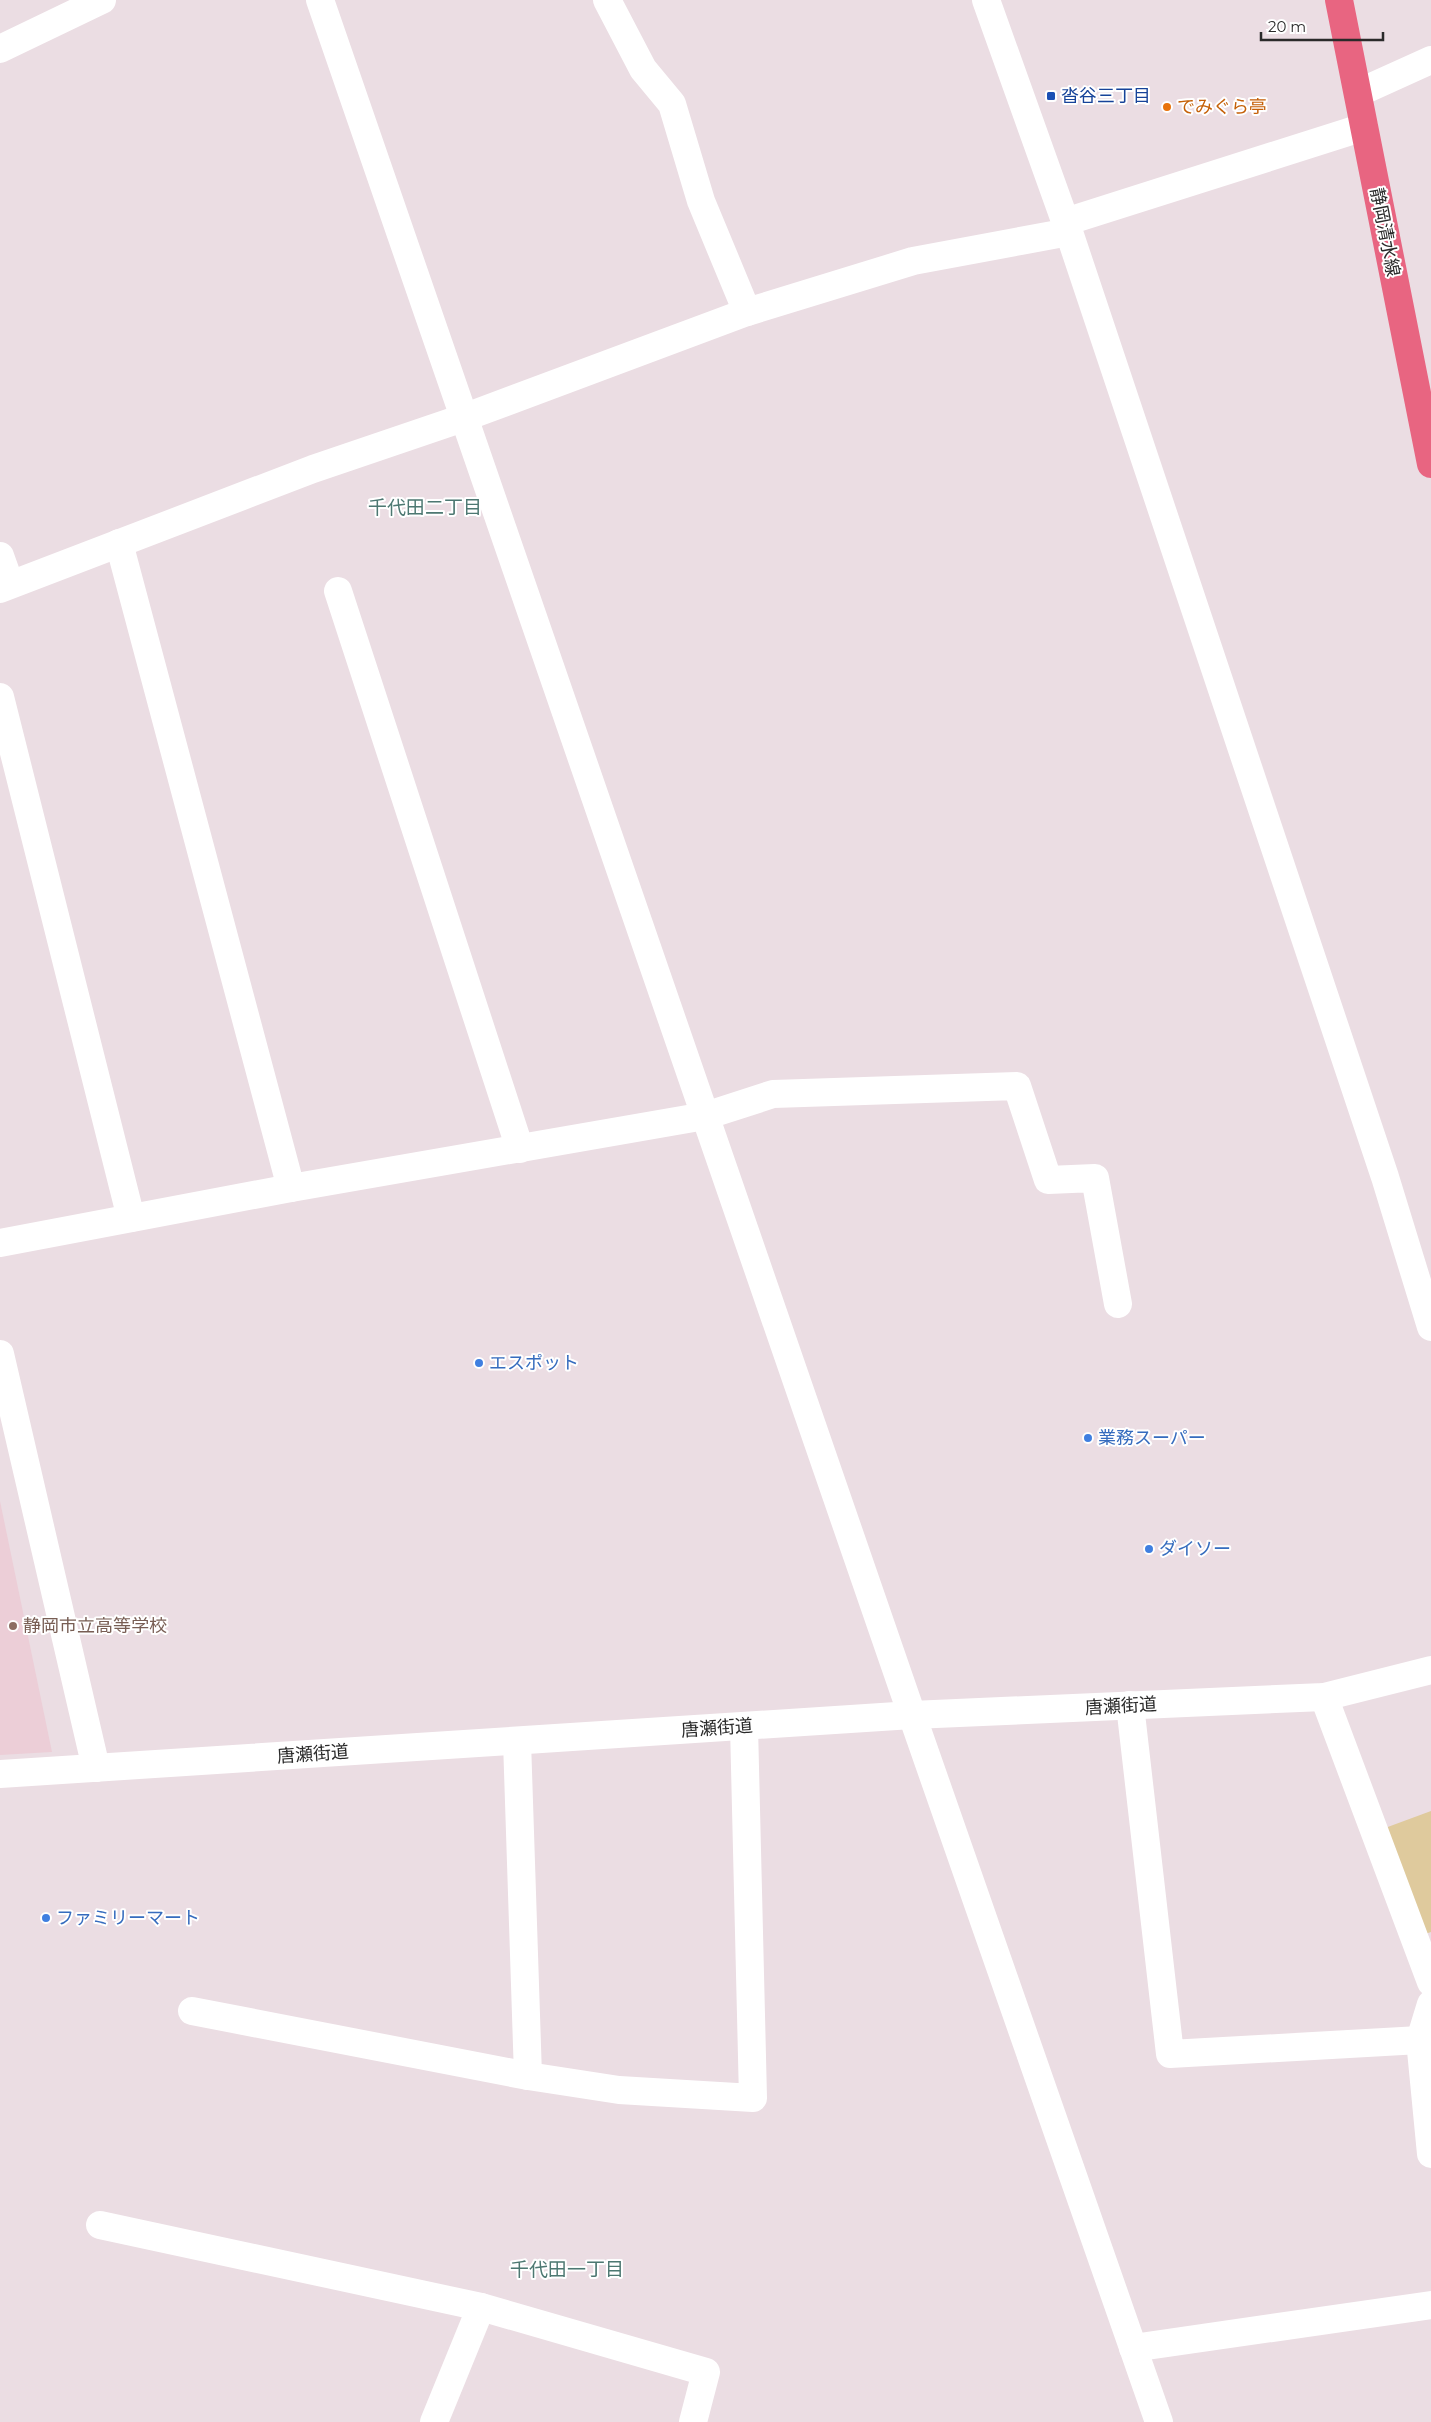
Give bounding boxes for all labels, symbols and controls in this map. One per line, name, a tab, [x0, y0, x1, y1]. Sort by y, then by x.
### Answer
scale bar	[1261, 10, 1384, 42]
text: 20 m	[1268, 17, 1306, 36]
place label: 沓谷三丁目	[1061, 85, 1151, 107]
marker: 沓谷三丁目	[1045, 90, 1057, 102]
place label: でみぐら亭	[1177, 96, 1267, 118]
marker: でみぐら亭	[1161, 101, 1173, 113]
street label: 静岡清水線	[1366, 186, 1404, 278]
district label: 千代田二丁目	[368, 496, 482, 519]
place label: エスポット	[489, 1352, 579, 1374]
marker: エスポット	[473, 1357, 485, 1369]
place label: 業務スーパー	[1098, 1427, 1206, 1449]
marker: 業務スーパー	[1082, 1432, 1094, 1444]
place label: ダイソー	[1159, 1538, 1231, 1560]
marker: ダイソー	[1143, 1543, 1155, 1555]
place label: 静岡市立高等学校	[23, 1615, 167, 1637]
marker: 静岡市立高等学校	[7, 1620, 19, 1632]
street label: 唐瀬街道	[1084, 1693, 1158, 1719]
street label: 唐瀬街道	[680, 1715, 754, 1741]
street label: 唐瀬街道	[276, 1741, 350, 1767]
place label: ファミリーマート	[56, 1907, 200, 1929]
marker: ファミリーマート	[40, 1912, 52, 1924]
district label: 千代田一丁目	[510, 2258, 624, 2281]

